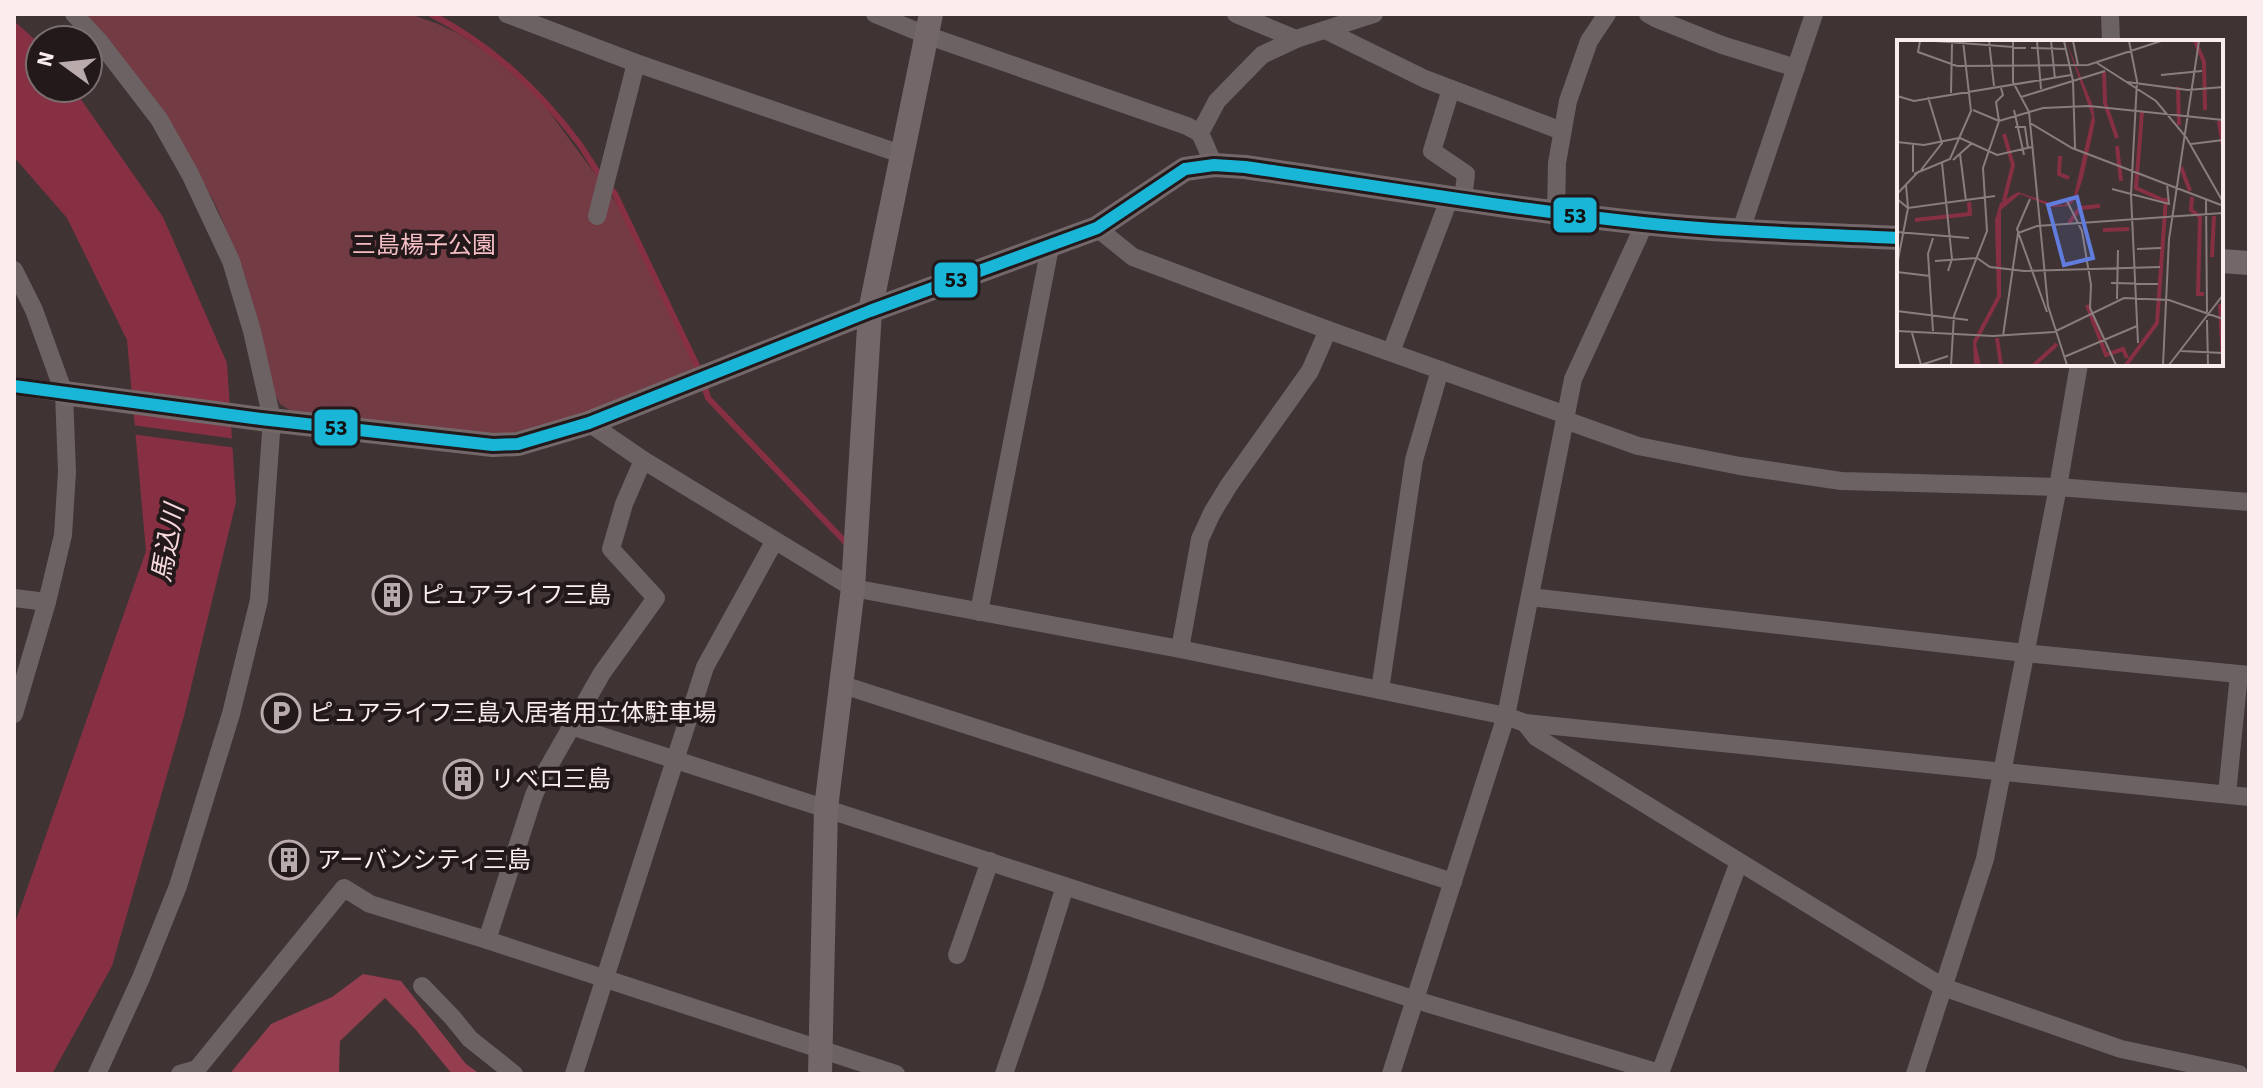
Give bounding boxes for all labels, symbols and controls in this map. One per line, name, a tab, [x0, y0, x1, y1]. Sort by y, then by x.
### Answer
north arrow	[24, 24, 104, 104]
inset map	[1897, 40, 2223, 366]
text: N	[28, 48, 63, 70]
line badge: 53	[1552, 196, 1598, 234]
text: 53	[1563, 200, 1587, 232]
park label: 三島楊子公園	[352, 228, 496, 263]
line badge: 53	[933, 261, 979, 299]
text: 53	[944, 264, 968, 296]
line badge: 53	[313, 408, 359, 447]
text: 53	[324, 412, 348, 444]
water label: 馬込川	[143, 498, 194, 585]
building icon: ピュアライフ三島	[371, 574, 413, 616]
place label: ピュアライフ三島	[420, 578, 612, 613]
parking icon: ピュアライフ三島入居者用立体駐車場	[260, 692, 302, 734]
place label: ピュアライフ三島入居者用立体駐車場	[309, 696, 717, 731]
building icon: リベロ三島	[442, 758, 484, 800]
place label: リベロ三島	[491, 762, 611, 797]
building icon: アーバンシティ三島	[268, 839, 310, 881]
place label: アーバンシティ三島	[317, 843, 531, 878]

